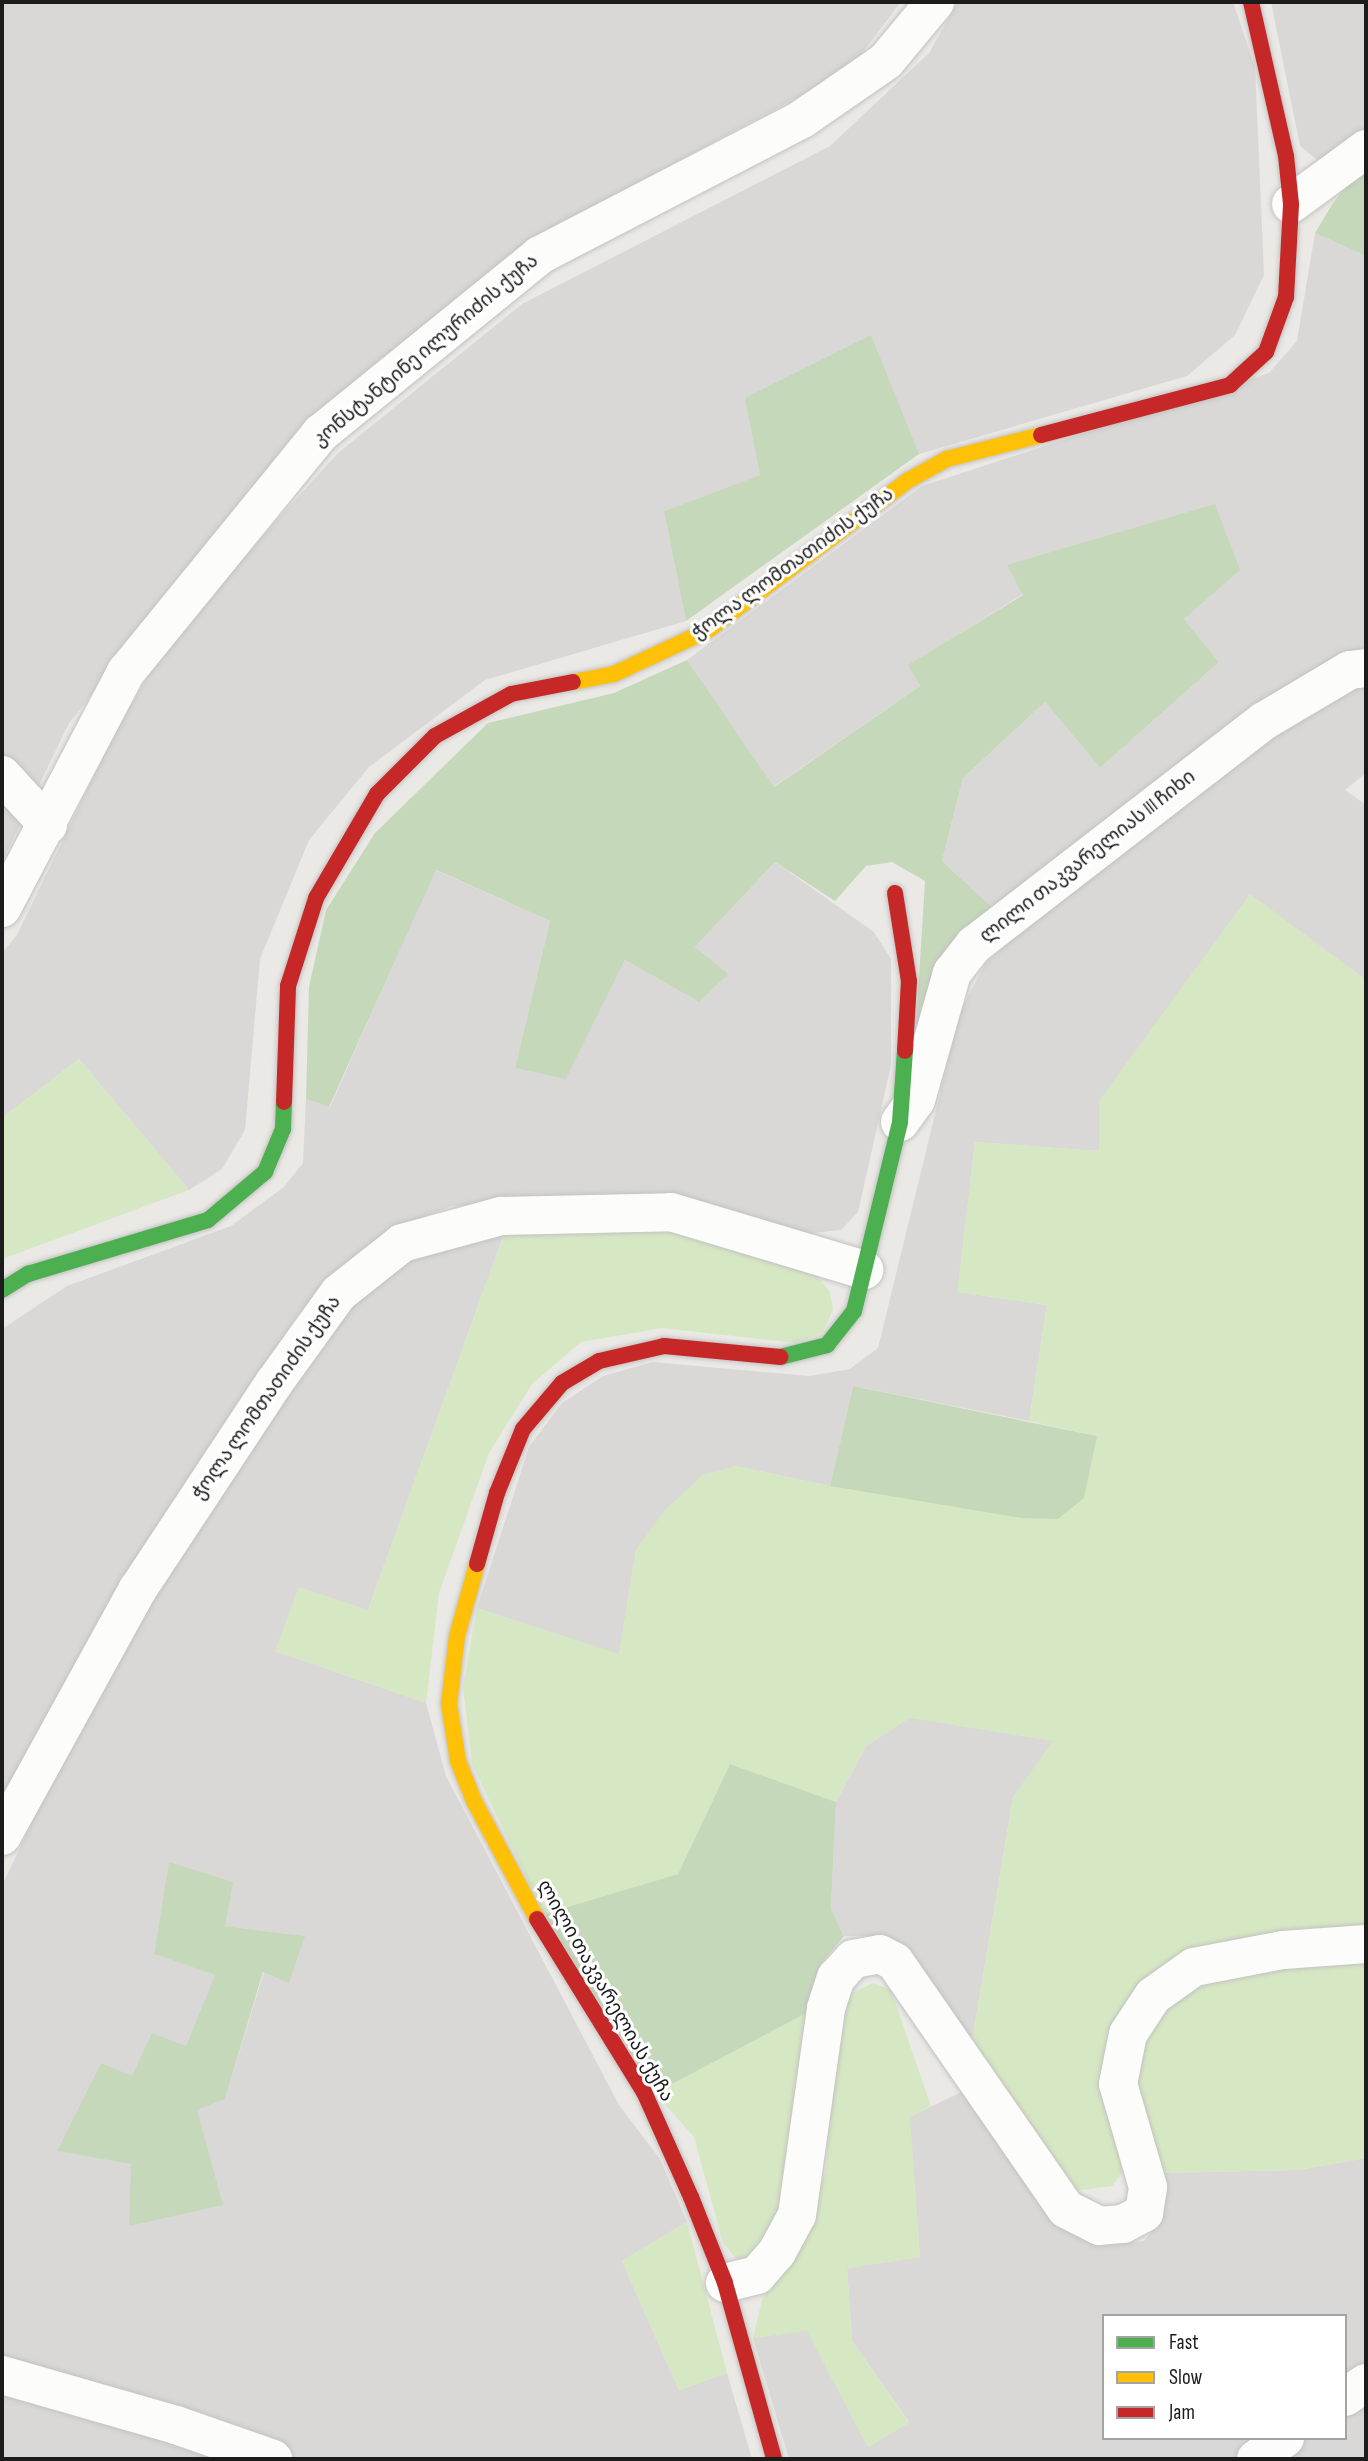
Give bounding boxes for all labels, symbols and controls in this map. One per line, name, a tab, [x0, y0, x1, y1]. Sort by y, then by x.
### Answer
street label: კონსტანტინე ილურიძის ქუჩა	[309, 250, 543, 452]
street label: ჭოლა ლომთათიძის ქუჩა	[688, 483, 898, 645]
street label: ლილი თაკვარელიას III ჩიხი	[976, 766, 1200, 948]
street label: ჭოლა ლომთათიძის ქუჩა	[188, 1292, 346, 1504]
street label: ლილი თაკვარელიას ქუჩა	[532, 1876, 678, 2106]
legend	[1102, 2314, 1347, 2440]
text: Fast	[1169, 2330, 1199, 2355]
text: Slow	[1169, 2365, 1202, 2390]
text: Jam	[1169, 2400, 1195, 2425]

